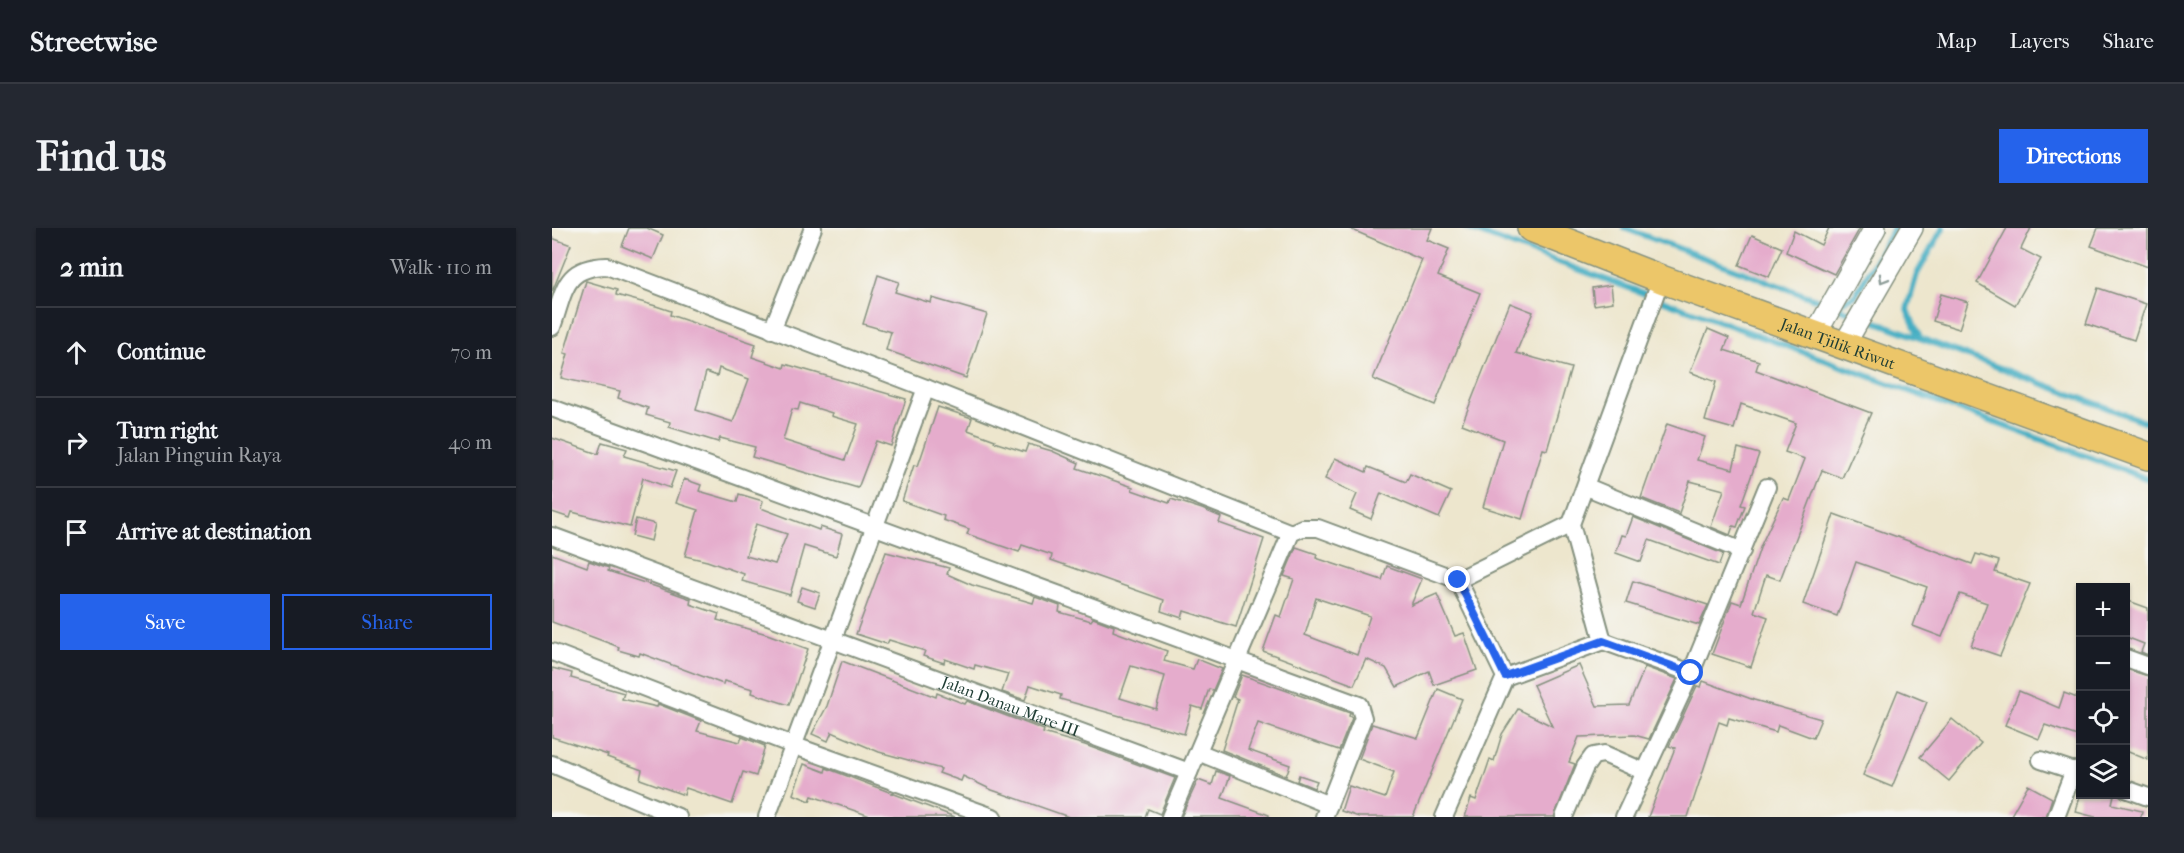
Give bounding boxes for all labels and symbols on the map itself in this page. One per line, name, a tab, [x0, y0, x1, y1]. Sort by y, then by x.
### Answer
one-way arrow	[1878, 273, 1890, 283]
street label: Jalan Tjilik Riwut	[1776, 314, 1898, 373]
route end	[1444, 566, 1470, 592]
route start	[1677, 659, 1703, 685]
street label: Jalan Danau Mare III	[937, 672, 1082, 741]

